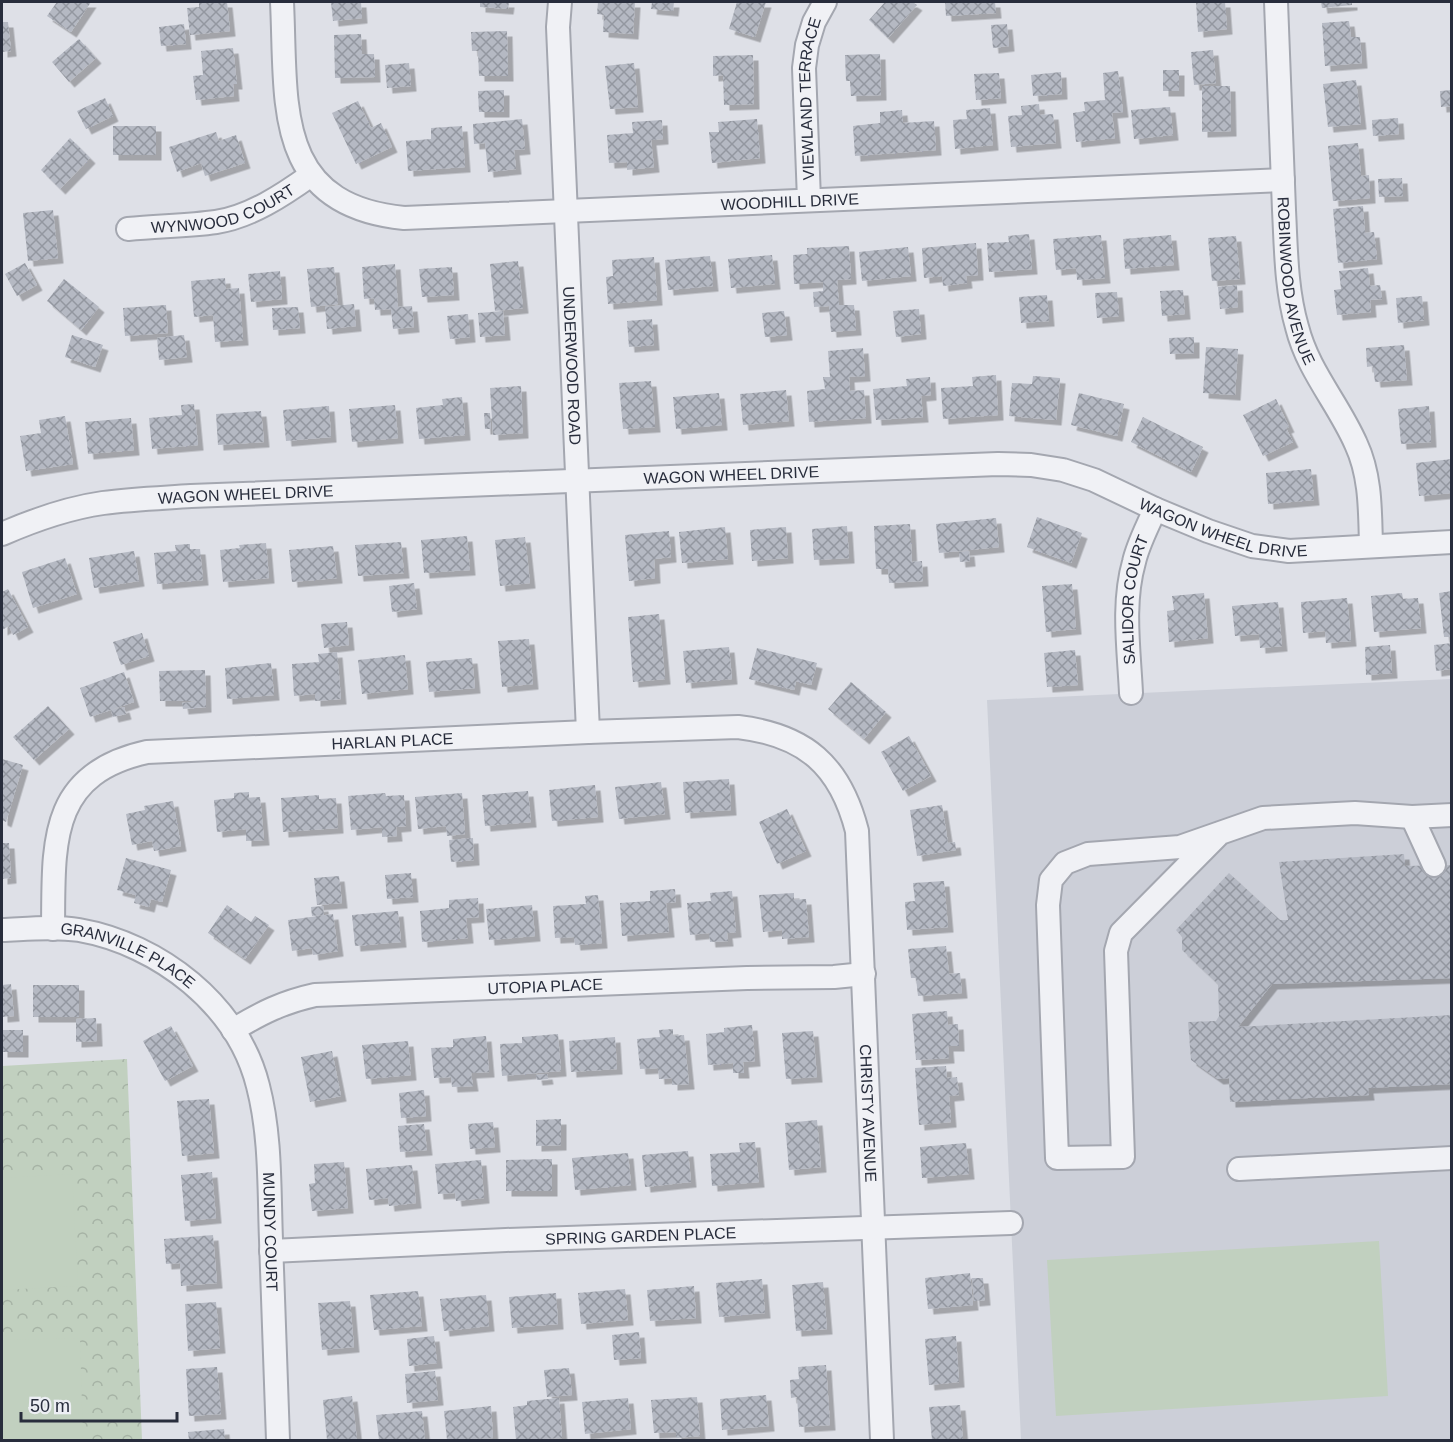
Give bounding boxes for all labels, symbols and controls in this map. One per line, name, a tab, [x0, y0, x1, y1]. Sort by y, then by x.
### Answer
street label: VIEWLAND TERRACE	[795, 15, 824, 180]
street label: WYNWOOD COURT	[150, 180, 298, 236]
street label: WOODHILL DRIVE	[720, 190, 859, 213]
street label: ROBINWOOD AVENUE	[1275, 196, 1319, 367]
street label: UNDERWOOD ROAD	[561, 286, 584, 445]
street label: WAGON WHEEL DRIVE	[643, 463, 819, 487]
street label: WAGON WHEEL DRIVE	[157, 482, 334, 507]
street label: WAGON WHEEL DRIVE	[1137, 494, 1308, 560]
street label: SALIDOR COURT	[1119, 532, 1151, 665]
street label: HARLAN PLACE	[331, 730, 454, 752]
street label: GRANVILLE PLACE	[60, 920, 199, 991]
street label: UTOPIA PLACE	[487, 975, 603, 997]
street label: CHRISTY AVENUE	[857, 1044, 880, 1183]
street label: MUNDY COURT	[261, 1172, 281, 1292]
street label: SPRING GARDEN PLACE	[545, 1224, 737, 1247]
scale bar	[21, 1385, 177, 1423]
text: 50 m	[30, 1396, 70, 1416]

